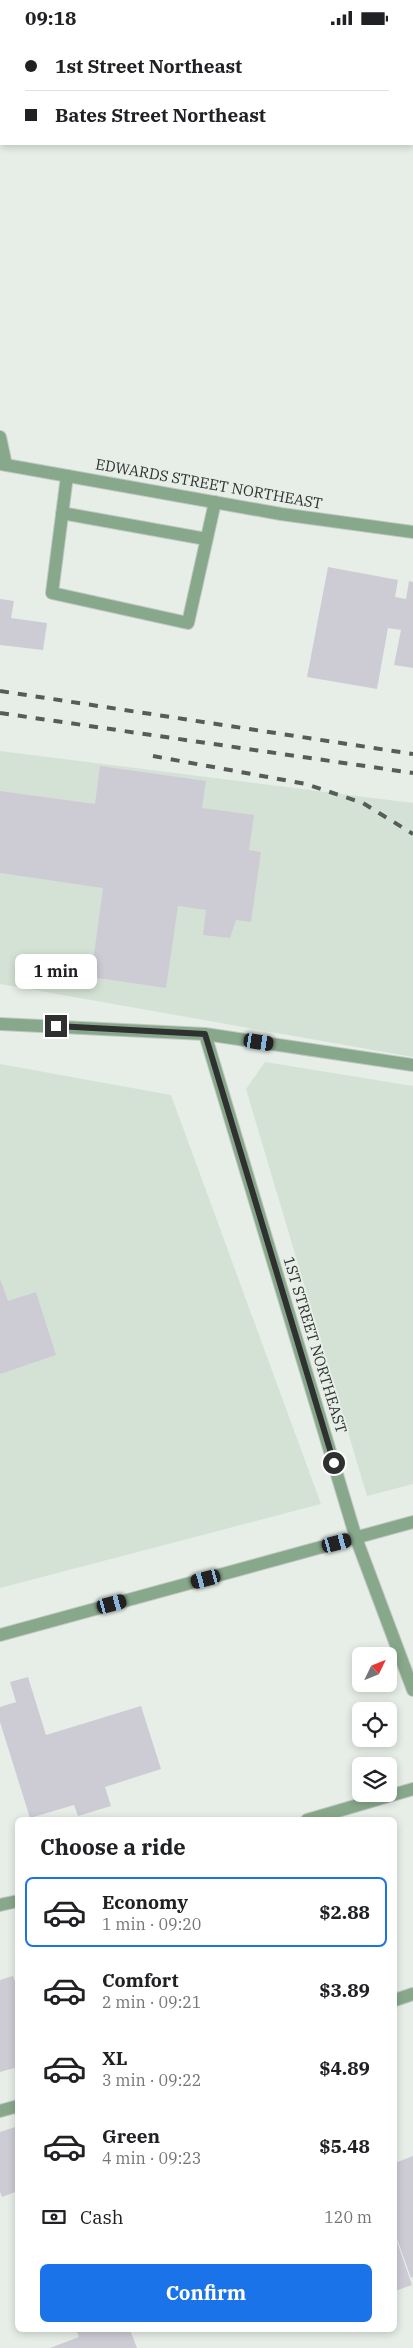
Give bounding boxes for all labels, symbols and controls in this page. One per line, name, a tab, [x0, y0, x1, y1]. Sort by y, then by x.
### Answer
text: 09:18	[25, 6, 76, 30]
text: 1st Street Northeast	[55, 54, 242, 78]
text: Bates Street Northeast	[55, 103, 266, 127]
street label: EDWARDS STREET NORTHEAST	[94, 454, 324, 513]
callout: 1 min	[15, 953, 97, 989]
text: 1 min	[34, 961, 78, 981]
route end	[45, 1015, 67, 1037]
car	[243, 1032, 274, 1052]
street label: 1ST STREET NORTHEAST	[280, 1254, 352, 1436]
route start	[323, 1452, 345, 1474]
car	[320, 1532, 353, 1554]
car	[189, 1568, 222, 1590]
car	[95, 1593, 128, 1615]
north arrow	[352, 1647, 398, 1693]
map controls	[352, 1647, 397, 1802]
button: locate	[352, 1702, 397, 1747]
button: layers	[352, 1757, 397, 1802]
text: Choose a ride	[40, 1832, 186, 1861]
icon: car	[42, 1890, 87, 1935]
text: Economy	[102, 1890, 188, 1914]
text: $2.88	[319, 1900, 370, 1924]
text: 1 min · 09:20	[102, 1914, 201, 1934]
icon: car	[42, 1968, 87, 2013]
text: Comfort	[102, 1968, 179, 1992]
text: $3.89	[319, 1978, 370, 2002]
text: 2 min · 09:21	[102, 1992, 201, 2012]
icon: car	[42, 2046, 87, 2091]
text: XL	[102, 2046, 128, 2070]
text: $4.89	[319, 2056, 370, 2080]
text: 3 min · 09:22	[102, 2070, 201, 2090]
icon: car	[42, 2124, 87, 2169]
text: Green	[102, 2124, 160, 2148]
text: $5.48	[319, 2134, 370, 2158]
text: 4 min · 09:23	[102, 2148, 201, 2168]
icon: cash	[40, 2203, 68, 2231]
text: Cash	[80, 2205, 124, 2229]
text: 120 m	[324, 2207, 372, 2227]
button: Confirm	[40, 2264, 372, 2322]

